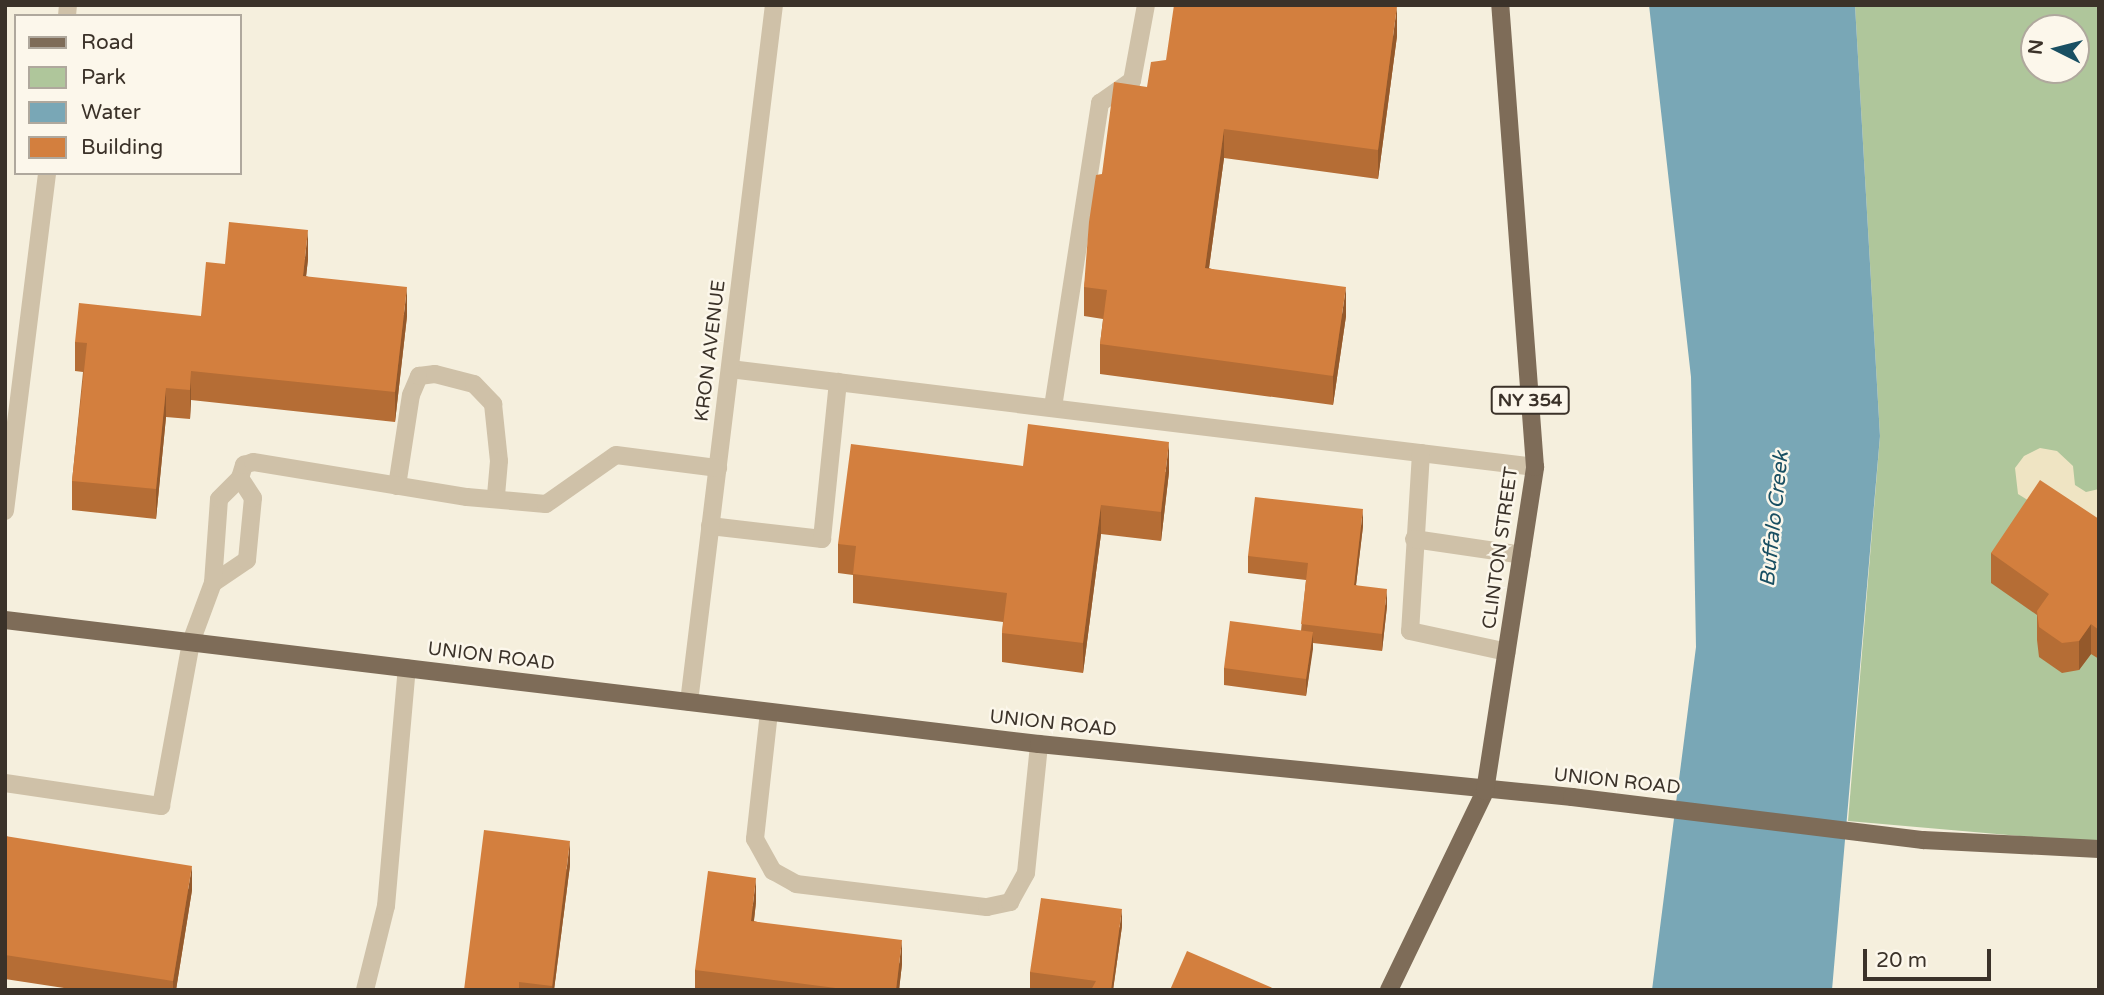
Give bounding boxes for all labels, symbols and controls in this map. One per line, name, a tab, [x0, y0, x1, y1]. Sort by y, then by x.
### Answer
legend	[14, 14, 242, 175]
north arrow	[2020, 14, 2090, 84]
text: Road	[81, 30, 134, 55]
text: N	[2024, 38, 2048, 56]
text: Park	[81, 65, 126, 90]
text: Water	[81, 100, 141, 125]
text: Building	[81, 135, 163, 160]
street label: KRON AVENUE	[691, 279, 731, 423]
road number: NY 354	[1490, 386, 1570, 414]
water label: Buffalo Creek	[1755, 450, 1795, 588]
street label: CLINTON STREET	[1478, 465, 1524, 631]
street label: UNION ROAD	[426, 638, 556, 676]
street label: UNION ROAD	[988, 706, 1118, 742]
street label: UNION ROAD	[1552, 764, 1682, 800]
scale bar	[1866, 936, 1994, 980]
text: 20 m	[1876, 948, 1927, 973]

